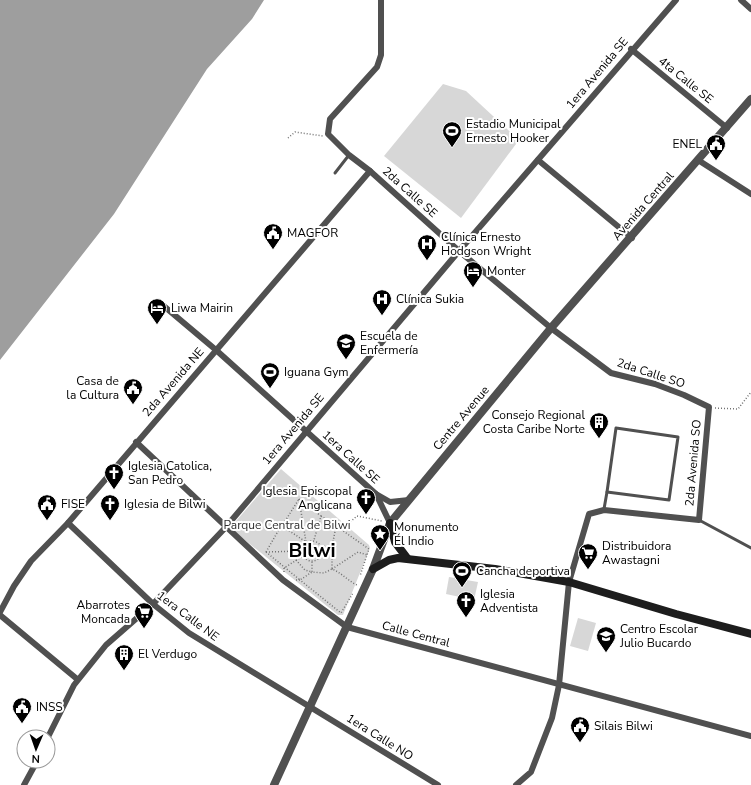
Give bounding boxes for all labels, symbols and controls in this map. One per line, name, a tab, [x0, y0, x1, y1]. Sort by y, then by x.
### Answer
street label: 1era Avenida SE	[562, 34, 632, 112]
street label: 4ta Calle SE	[655, 53, 717, 107]
place label: Estadio Municipal Ernesto Hooker	[466, 116, 561, 146]
sports icon: Estadio Municipal Ernesto Hooker	[441, 120, 463, 148]
public building icon: ENEL	[705, 133, 727, 161]
place label: ENEL	[673, 136, 702, 152]
street label: 2da Calle SE	[379, 163, 441, 221]
street label: Avenida Central	[609, 168, 678, 244]
public building icon: MAGFOR	[262, 222, 284, 250]
place label: MAGFOR	[287, 225, 338, 241]
place label: Clínica Ernesto Hodgson Wright	[441, 229, 532, 259]
hospital icon: Clínica Ernesto Hodgson Wright	[416, 233, 438, 261]
hotel icon: Monter	[462, 260, 484, 288]
place label: Monter	[487, 263, 526, 279]
hospital icon: Clínica Sukia	[371, 288, 393, 316]
place label: Clínica Sukia	[396, 291, 464, 307]
hotel icon: Liwa Mairin	[146, 297, 168, 325]
place label: Liwa Mairin	[171, 300, 233, 316]
place label: Escuela de Enfermería	[360, 328, 418, 358]
school or university icon: Escuela de Enfermería	[335, 332, 357, 360]
street label: 2da Avenida NE	[139, 344, 207, 420]
street label: 2da Calle SO	[615, 354, 687, 392]
sports icon: Iguana Gym	[259, 361, 281, 389]
place label: Iguana Gym	[284, 364, 349, 380]
place label: Casa de la Cultura	[66, 373, 119, 403]
public building icon: Casa de la Cultura	[122, 377, 144, 405]
street label: Centre Avenue	[429, 382, 493, 454]
street label: 1era Avenida SE	[258, 390, 328, 468]
place label: Consejo Regional Costa Caribe Norte	[483, 407, 585, 437]
building icon: Consejo Regional Costa Caribe Norte	[588, 411, 610, 439]
street label: 2da Avenida SO	[681, 419, 705, 507]
street label: 1era Calle SE	[319, 427, 383, 487]
place label: Iglesia Catolica, San Pedro	[128, 458, 212, 488]
church icon: Iglesia Catolica, San Pedro	[103, 462, 125, 490]
place label: Iglesia Episcopal Anglicana	[262, 483, 352, 513]
church icon: Iglesia Episcopal Anglicana	[355, 487, 377, 515]
public building icon: FISE	[36, 493, 58, 521]
church icon: Iglesia de Bilwi	[99, 493, 121, 521]
place label: FISE	[61, 496, 85, 512]
place label: Iglesia de Bilwi	[124, 496, 206, 512]
park label: Parque Central de Bilwi	[223, 517, 351, 533]
place label: Monumento Él Indio	[394, 519, 459, 549]
place icon: Monumento Él Indio	[369, 523, 391, 551]
district label: Bilwi	[288, 537, 336, 564]
place label: Distribuidora Awastagni	[602, 538, 671, 568]
supermarket icon: Distribuidora Awastagni	[577, 542, 599, 570]
sports icon: Cancha deportiva	[451, 560, 473, 588]
place label: Cancha deportiva	[476, 563, 570, 579]
place label: Iglesia Adventista	[480, 586, 538, 616]
street label: 1era Calle NE	[154, 587, 222, 645]
church icon: Iglesia Adventista	[455, 590, 477, 618]
place label: Abarrotes Moncada	[76, 597, 130, 627]
supermarket icon: Abarrotes Moncada	[133, 601, 155, 629]
street label: Calle Central	[380, 617, 452, 651]
place label: Centro Escolar Julio Bucardo	[619, 621, 699, 651]
school or university icon: Centro Escolar Julio Bucardo	[595, 625, 617, 653]
building icon: El Verdugo	[113, 643, 135, 671]
place label: El Verdugo	[138, 646, 198, 662]
public building icon: INSS	[11, 696, 33, 724]
place label: INSS	[36, 699, 63, 715]
street label: 1era Calle NO	[343, 710, 417, 764]
public building icon: Silais Bilwi	[569, 715, 591, 743]
place label: Silais Bilwi	[594, 718, 653, 734]
north arrow	[16, 729, 56, 769]
text: N	[31, 751, 40, 766]

